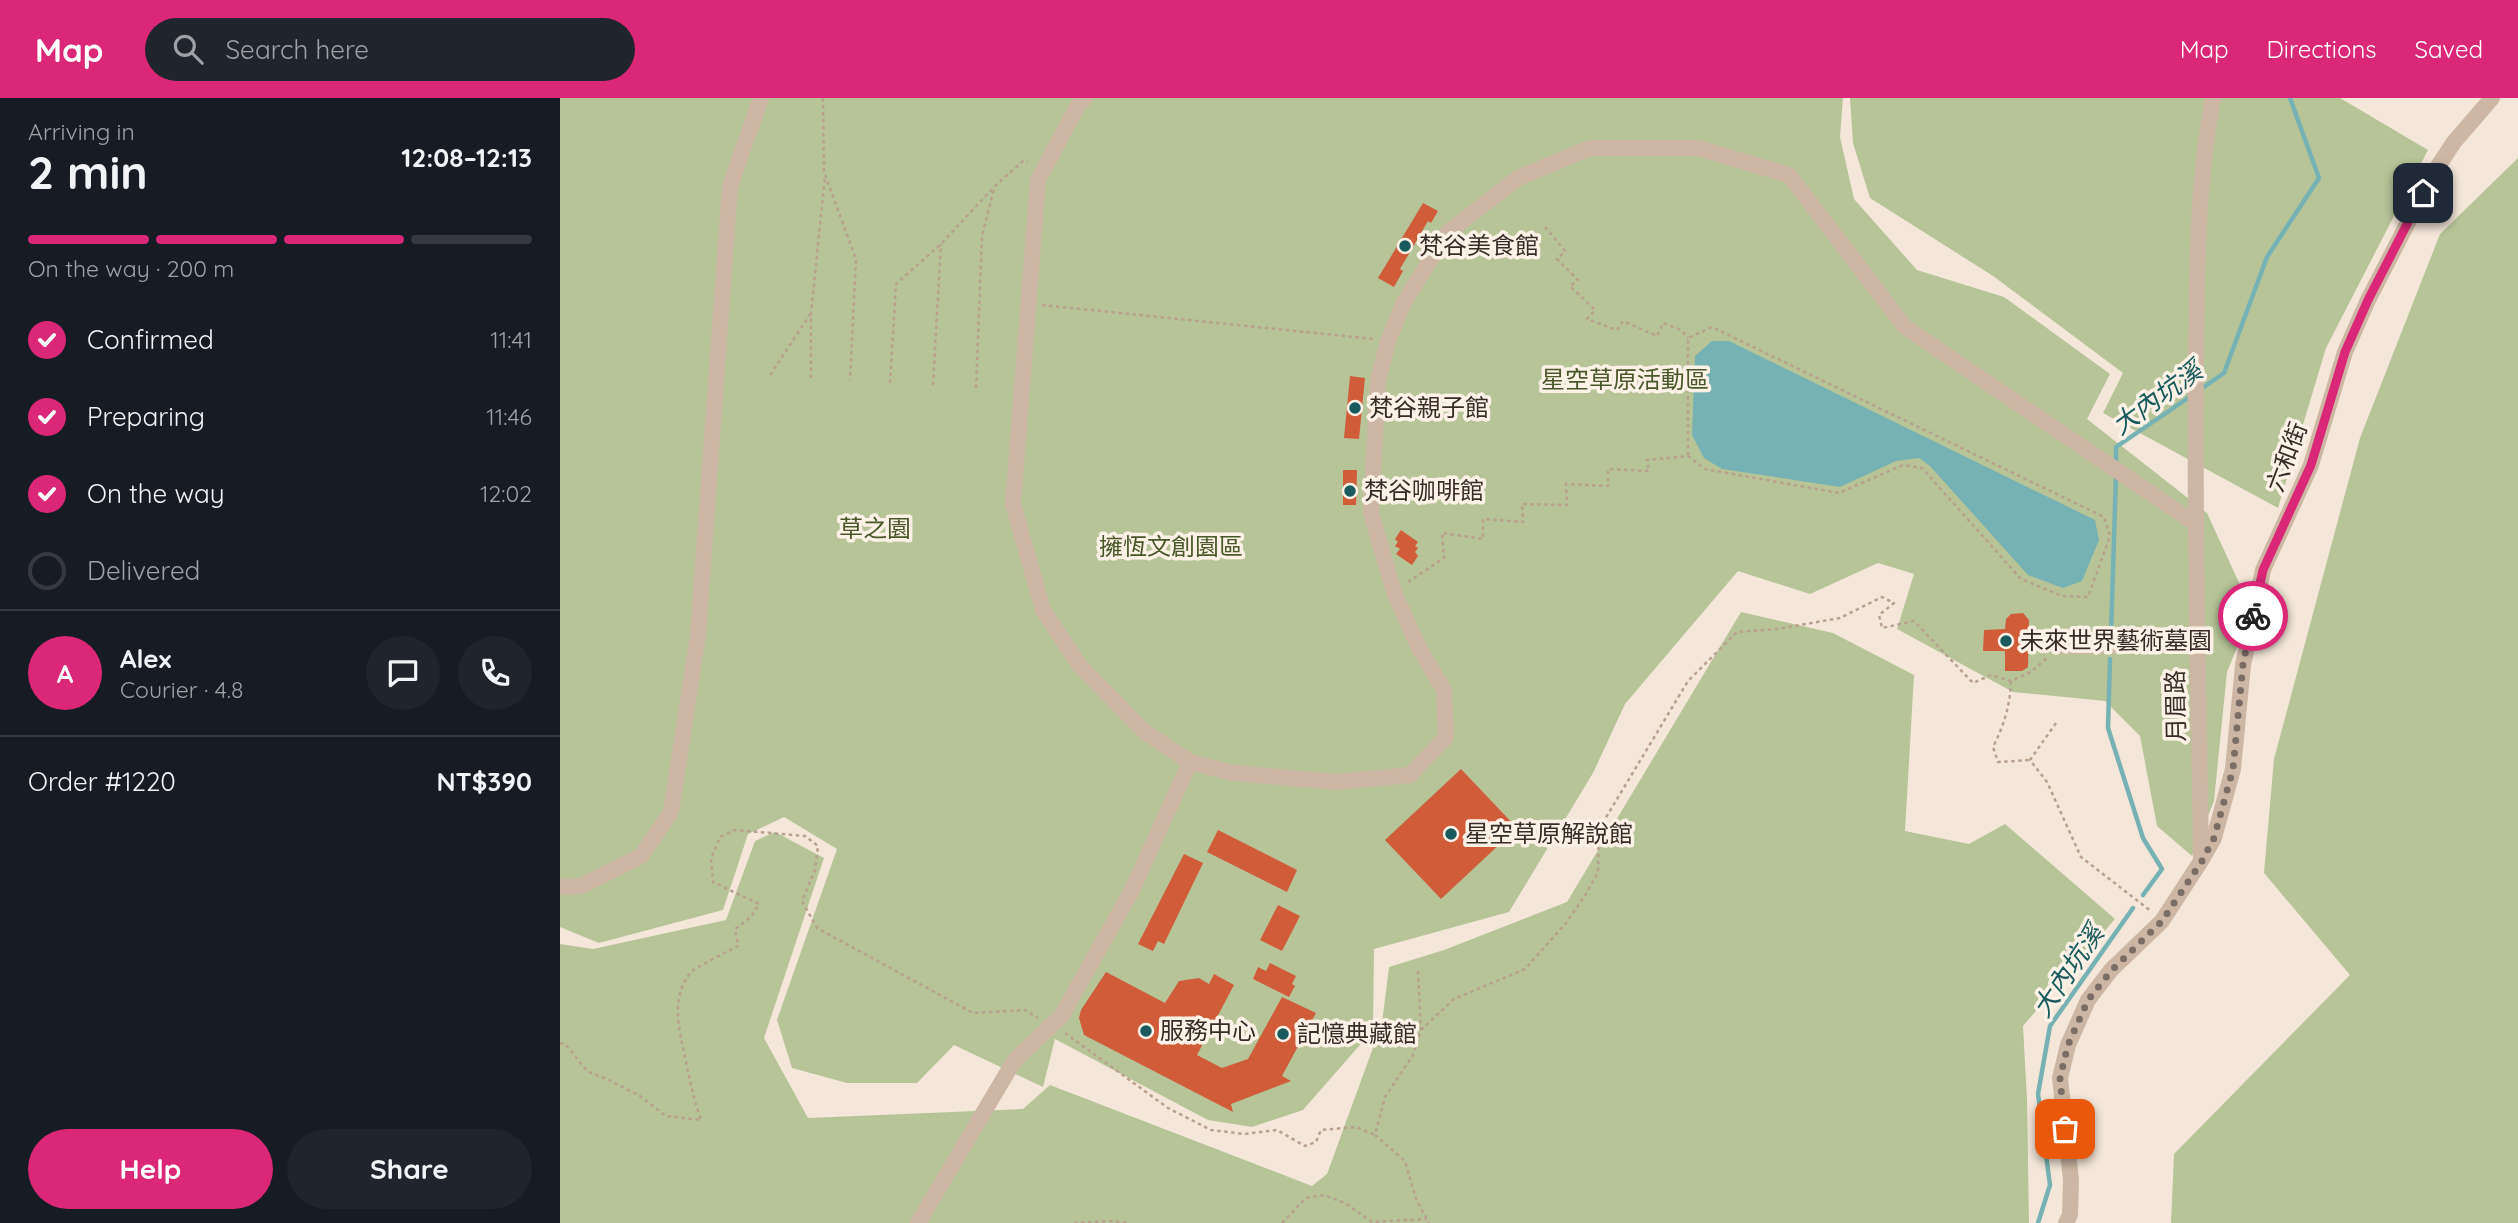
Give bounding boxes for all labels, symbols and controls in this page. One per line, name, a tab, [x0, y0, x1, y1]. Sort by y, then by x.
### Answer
search box	[145, 18, 635, 81]
text: Map	[35, 29, 103, 70]
icon: search	[169, 30, 207, 68]
text: Search here	[225, 33, 369, 66]
text: Map	[2180, 34, 2229, 64]
text: Directions	[2267, 34, 2377, 64]
text: Saved	[2415, 34, 2483, 64]
text: Arriving in	[28, 117, 135, 146]
text: 12:08–12:13	[401, 141, 532, 174]
text: 2 min	[28, 143, 148, 201]
pin	[2393, 163, 2453, 223]
icon: home	[2404, 174, 2442, 212]
place label: 梵谷美食館	[1419, 230, 1539, 260]
marker: 梵谷美食館	[1397, 238, 1413, 254]
text: On the way · 200 m	[28, 254, 234, 283]
icon: check	[28, 321, 66, 359]
text: Confirmed	[87, 323, 214, 356]
text: 11:41	[490, 325, 532, 354]
water label: 大內坑溪	[2105, 351, 2212, 442]
park label: 星空草原活動區	[1541, 364, 1709, 394]
place label: 梵谷親子館	[1369, 392, 1489, 422]
icon: check	[28, 398, 66, 436]
text: Preparing	[87, 400, 205, 433]
marker: 梵谷親子館	[1347, 400, 1363, 416]
text: 11:46	[486, 402, 532, 431]
street label: 六和街	[2259, 418, 2313, 496]
icon: check	[28, 475, 66, 513]
place label: 梵谷咖啡館	[1364, 475, 1484, 505]
text: On the way	[87, 477, 225, 510]
text: 12:02	[480, 479, 532, 508]
marker: 梵谷咖啡館	[1342, 483, 1358, 499]
park label: 草之園	[839, 513, 911, 543]
park label: 擁恆文創園區	[1099, 531, 1243, 561]
text: Delivered	[87, 554, 200, 587]
courier	[2218, 581, 2288, 651]
icon: bike	[2234, 597, 2272, 635]
place label: 未來世界藝術墓園	[2020, 625, 2212, 655]
marker: 未來世界藝術墓園	[1998, 633, 2014, 649]
button: chat	[366, 636, 440, 710]
button: phone	[458, 636, 532, 710]
text: Alex	[120, 642, 171, 675]
text: A	[57, 657, 73, 690]
street label: 月眉路	[2159, 670, 2191, 742]
text: Courier · 4.8	[120, 675, 243, 704]
text: Order #1220	[28, 765, 176, 798]
text: NT$390	[436, 765, 532, 798]
place label: 星空草原解說館	[1465, 818, 1633, 848]
marker: 星空草原解說館	[1443, 826, 1459, 842]
water label: 大內坑溪	[2025, 915, 2113, 1023]
place label: 服務中心	[1160, 1015, 1256, 1045]
place label: 記憶典藏館	[1297, 1018, 1417, 1048]
marker: 服務中心	[1138, 1023, 1154, 1039]
marker: 記憶典藏館	[1275, 1026, 1291, 1042]
pin	[2035, 1099, 2095, 1159]
icon: bag	[2046, 1110, 2084, 1148]
button: Help	[28, 1129, 273, 1209]
button: Share	[287, 1129, 532, 1209]

